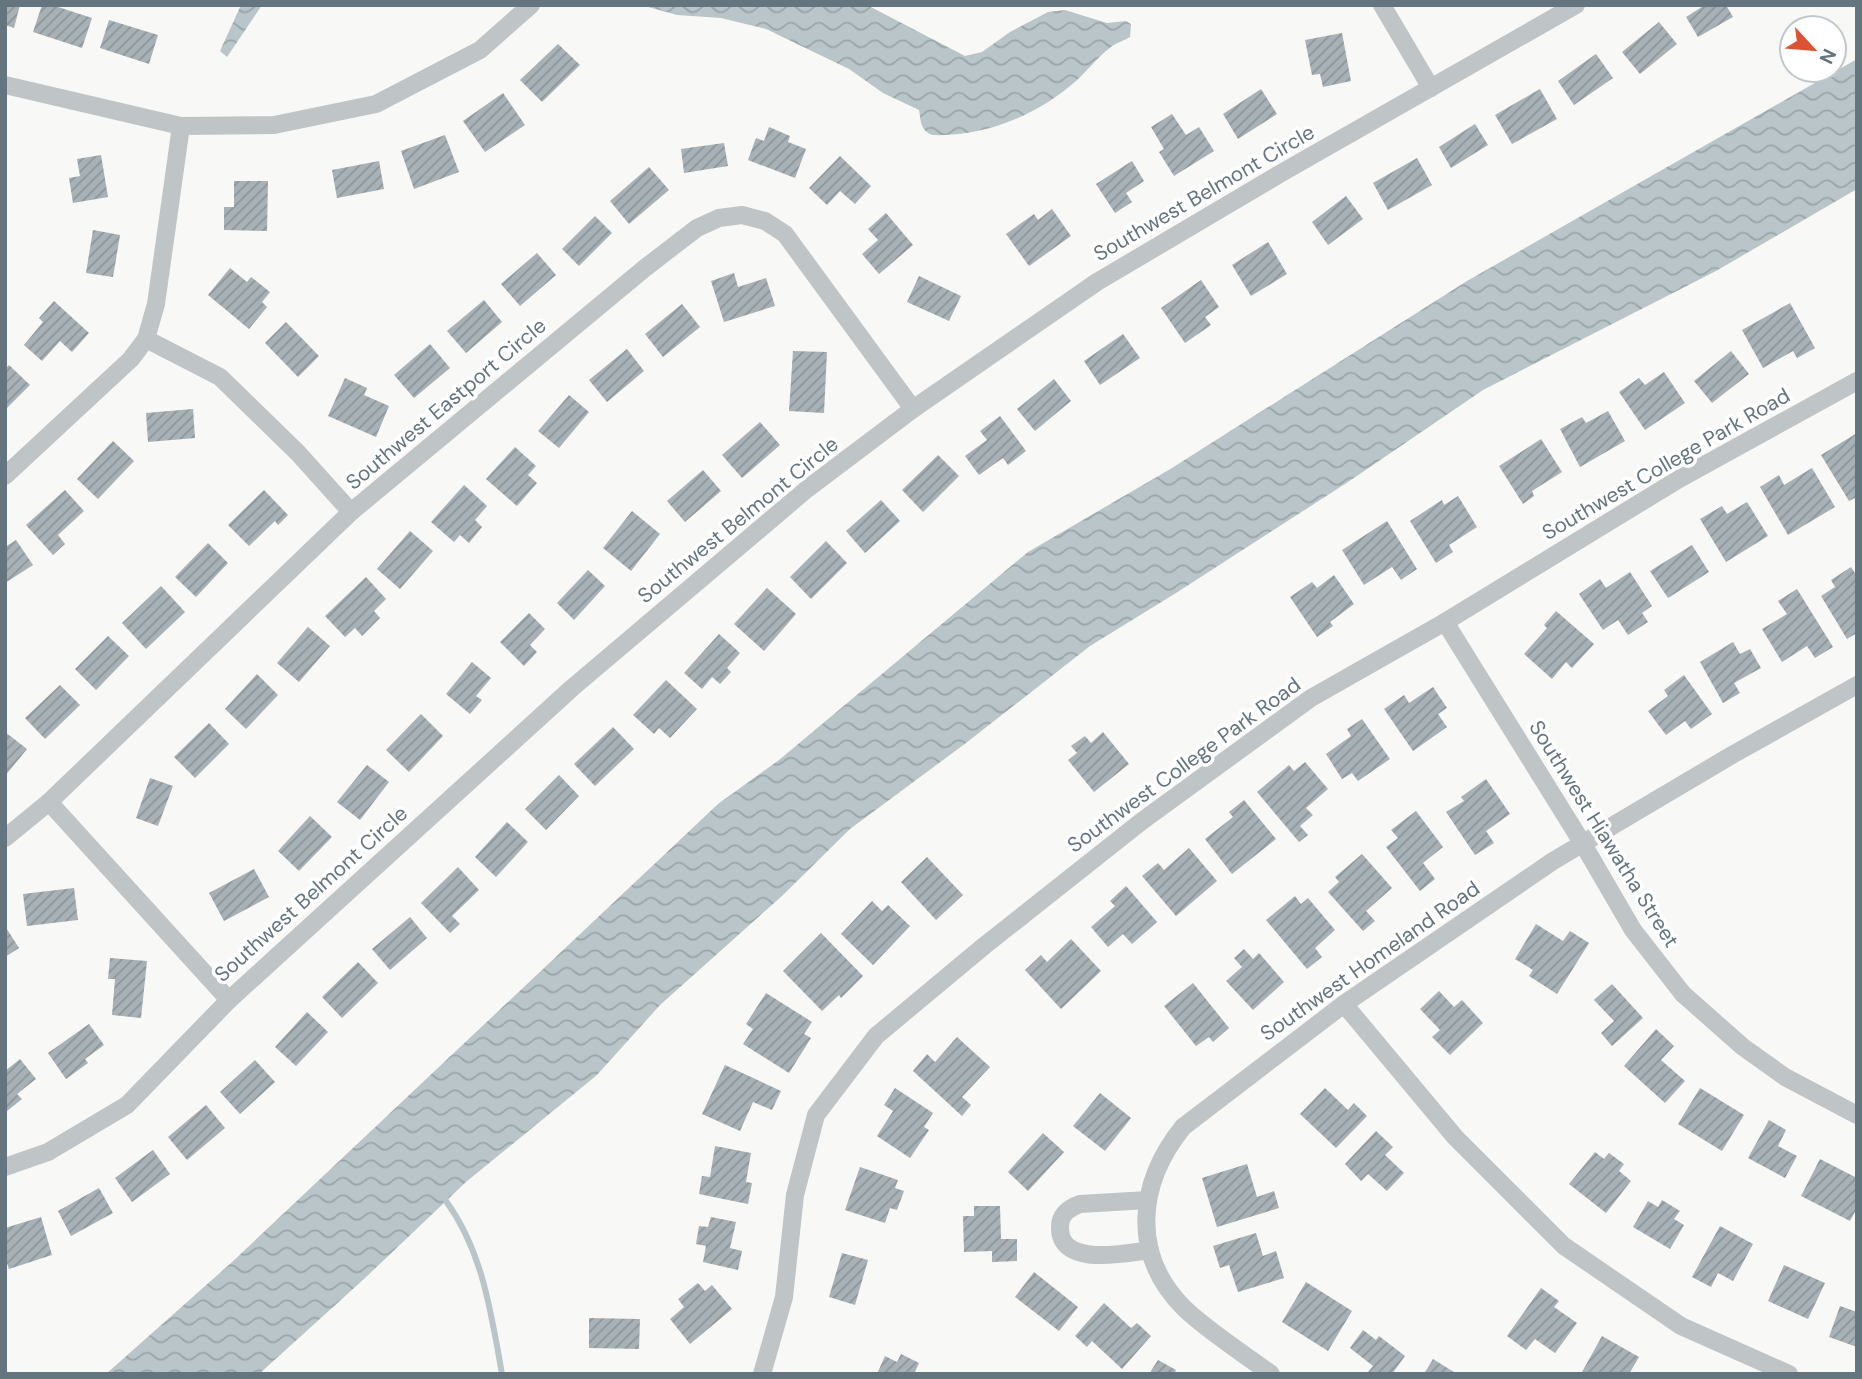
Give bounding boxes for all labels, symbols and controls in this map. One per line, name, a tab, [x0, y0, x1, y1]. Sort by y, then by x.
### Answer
north arrow	[1778, 14, 1848, 84]
text: N	[1814, 45, 1842, 68]
street label: Southwest Belmont Circle	[1088, 118, 1320, 268]
street label: Southwest Eastport Circle	[340, 312, 552, 496]
street label: Southwest College Park Road	[1537, 381, 1795, 547]
street label: Southwest Belmont Circle	[632, 430, 844, 610]
street label: Southwest College Park Road	[1062, 671, 1306, 859]
street label: Southwest Hiawatha Street	[1523, 715, 1685, 953]
street label: Southwest Belmont Circle	[208, 800, 414, 988]
street label: Southwest Homeland Road	[1255, 875, 1485, 1047]

